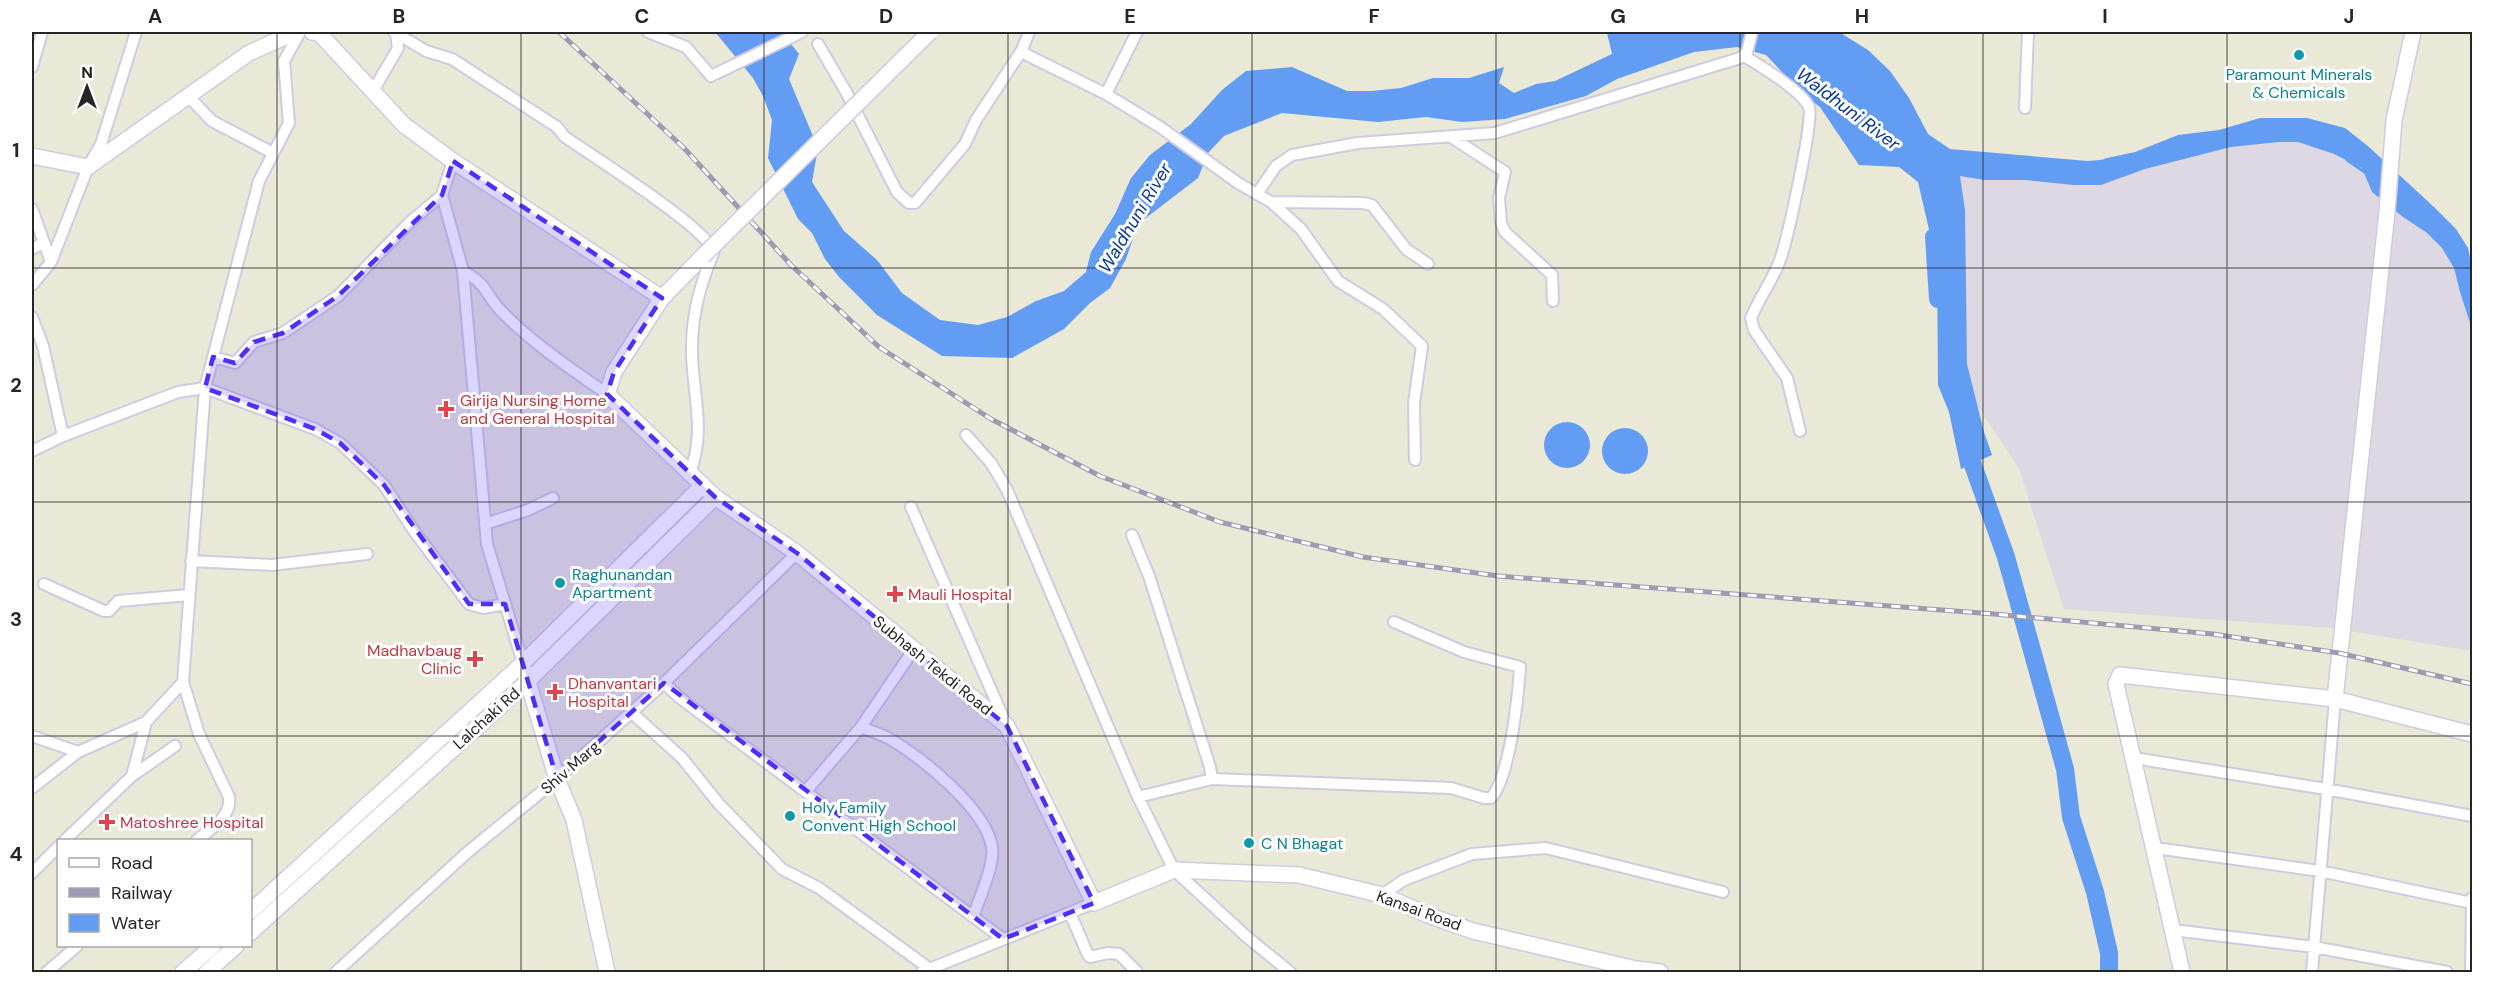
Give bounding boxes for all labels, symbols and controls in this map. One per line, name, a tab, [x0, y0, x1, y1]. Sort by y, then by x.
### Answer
text: A	[148, 3, 162, 29]
text: B	[393, 3, 405, 29]
text: C	[635, 3, 649, 29]
text: D	[879, 3, 893, 29]
text: E	[1124, 3, 1136, 29]
text: F	[1368, 3, 1380, 29]
text: G	[1610, 3, 1626, 29]
text: H	[1855, 3, 1869, 29]
text: I	[2102, 3, 2108, 29]
text: J	[2344, 3, 2354, 29]
marker: Paramount Minerals & Chemicals	[2292, 48, 2306, 62]
north arrow	[57, 57, 117, 117]
text: N	[81, 62, 93, 83]
water label: Waldhuni River	[1791, 62, 1906, 157]
place label: Paramount Minerals & Chemicals	[2226, 64, 2372, 103]
text: 1	[12, 137, 20, 163]
water label: Waldhuni River	[1093, 158, 1178, 277]
text: 2	[10, 372, 22, 398]
place label: Girija Nursing Home and General Hospital	[460, 390, 615, 429]
marker: Girija Nursing Home and General Hospital	[437, 400, 455, 418]
place label: Raghunandan Apartment	[572, 564, 672, 603]
marker: Raghunandan Apartment	[553, 576, 567, 590]
place label: Mauli Hospital	[908, 584, 1012, 605]
marker: Mauli Hospital	[886, 585, 904, 603]
text: 3	[10, 606, 22, 632]
street label: Subhash Tekdi Road	[869, 611, 997, 720]
place label: Madhavbaug Clinic	[367, 640, 462, 679]
marker: Madhavbaug Clinic	[466, 650, 484, 668]
place label: Dhanvantari Hospital	[568, 673, 657, 712]
street label: Lalchaki Rd	[448, 683, 524, 754]
marker: Dhanvantari Hospital	[546, 683, 564, 701]
street label: Shiv Marg	[536, 736, 604, 799]
place label: Holy Family Convent High School	[802, 797, 956, 836]
marker: Holy Family Convent High School	[783, 809, 797, 823]
place label: Matoshree Hospital	[120, 812, 264, 833]
marker: Matoshree Hospital	[98, 813, 116, 831]
place label: C N Bhagat	[1261, 833, 1343, 854]
marker: C N Bhagat	[1242, 836, 1256, 850]
legend	[57, 839, 252, 947]
text: 4	[10, 841, 23, 867]
text: Road	[111, 851, 153, 875]
text: Railway	[111, 881, 173, 905]
street label: Kansai Road	[1373, 885, 1464, 936]
text: Water	[111, 911, 161, 935]

